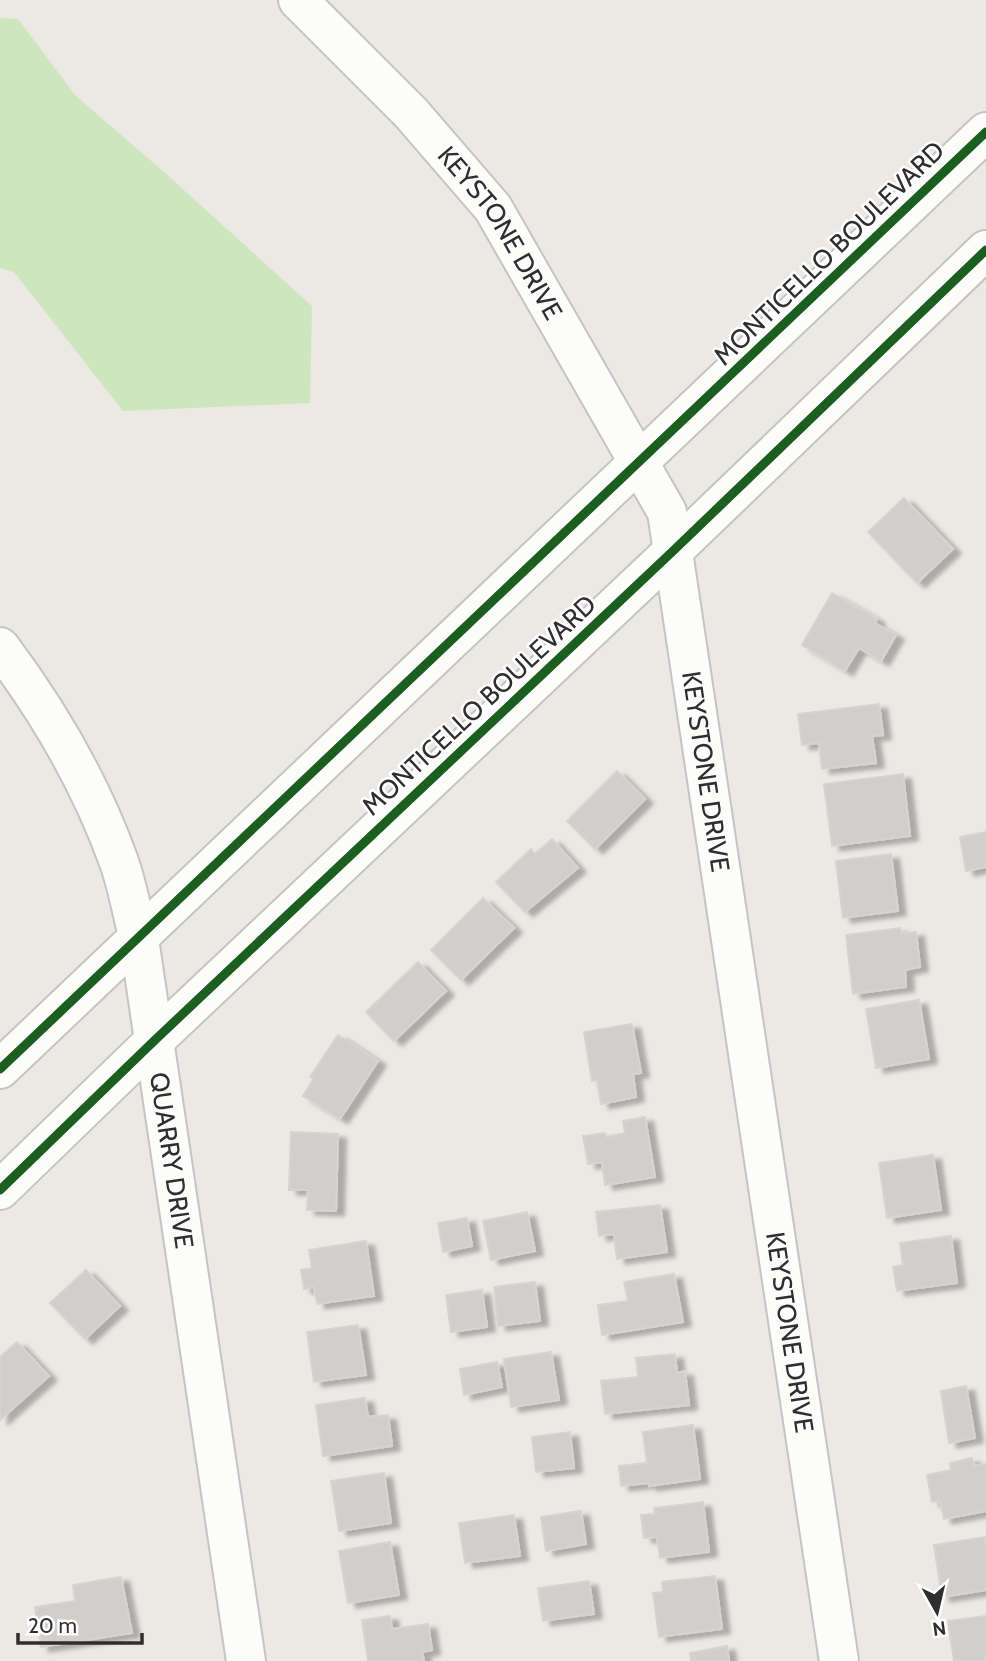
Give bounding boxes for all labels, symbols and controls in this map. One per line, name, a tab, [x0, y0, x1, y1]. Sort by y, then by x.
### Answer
street label: MONTICELLO BOULEVARD	[707, 134, 951, 372]
street label: KEYSTONE DRIVE	[431, 140, 569, 325]
street label: MONTICELLO BOULEVARD	[355, 588, 603, 822]
street label: KEYSTONE DRIVE	[675, 669, 737, 874]
street label: QUARRY DRIVE	[143, 1070, 201, 1251]
street label: KEYSTONE DRIVE	[759, 1230, 821, 1435]
north arrow	[902, 1577, 972, 1647]
scale bar	[18, 1602, 142, 1646]
text: 20 m	[28, 1613, 77, 1638]
text: N	[931, 1616, 948, 1641]

